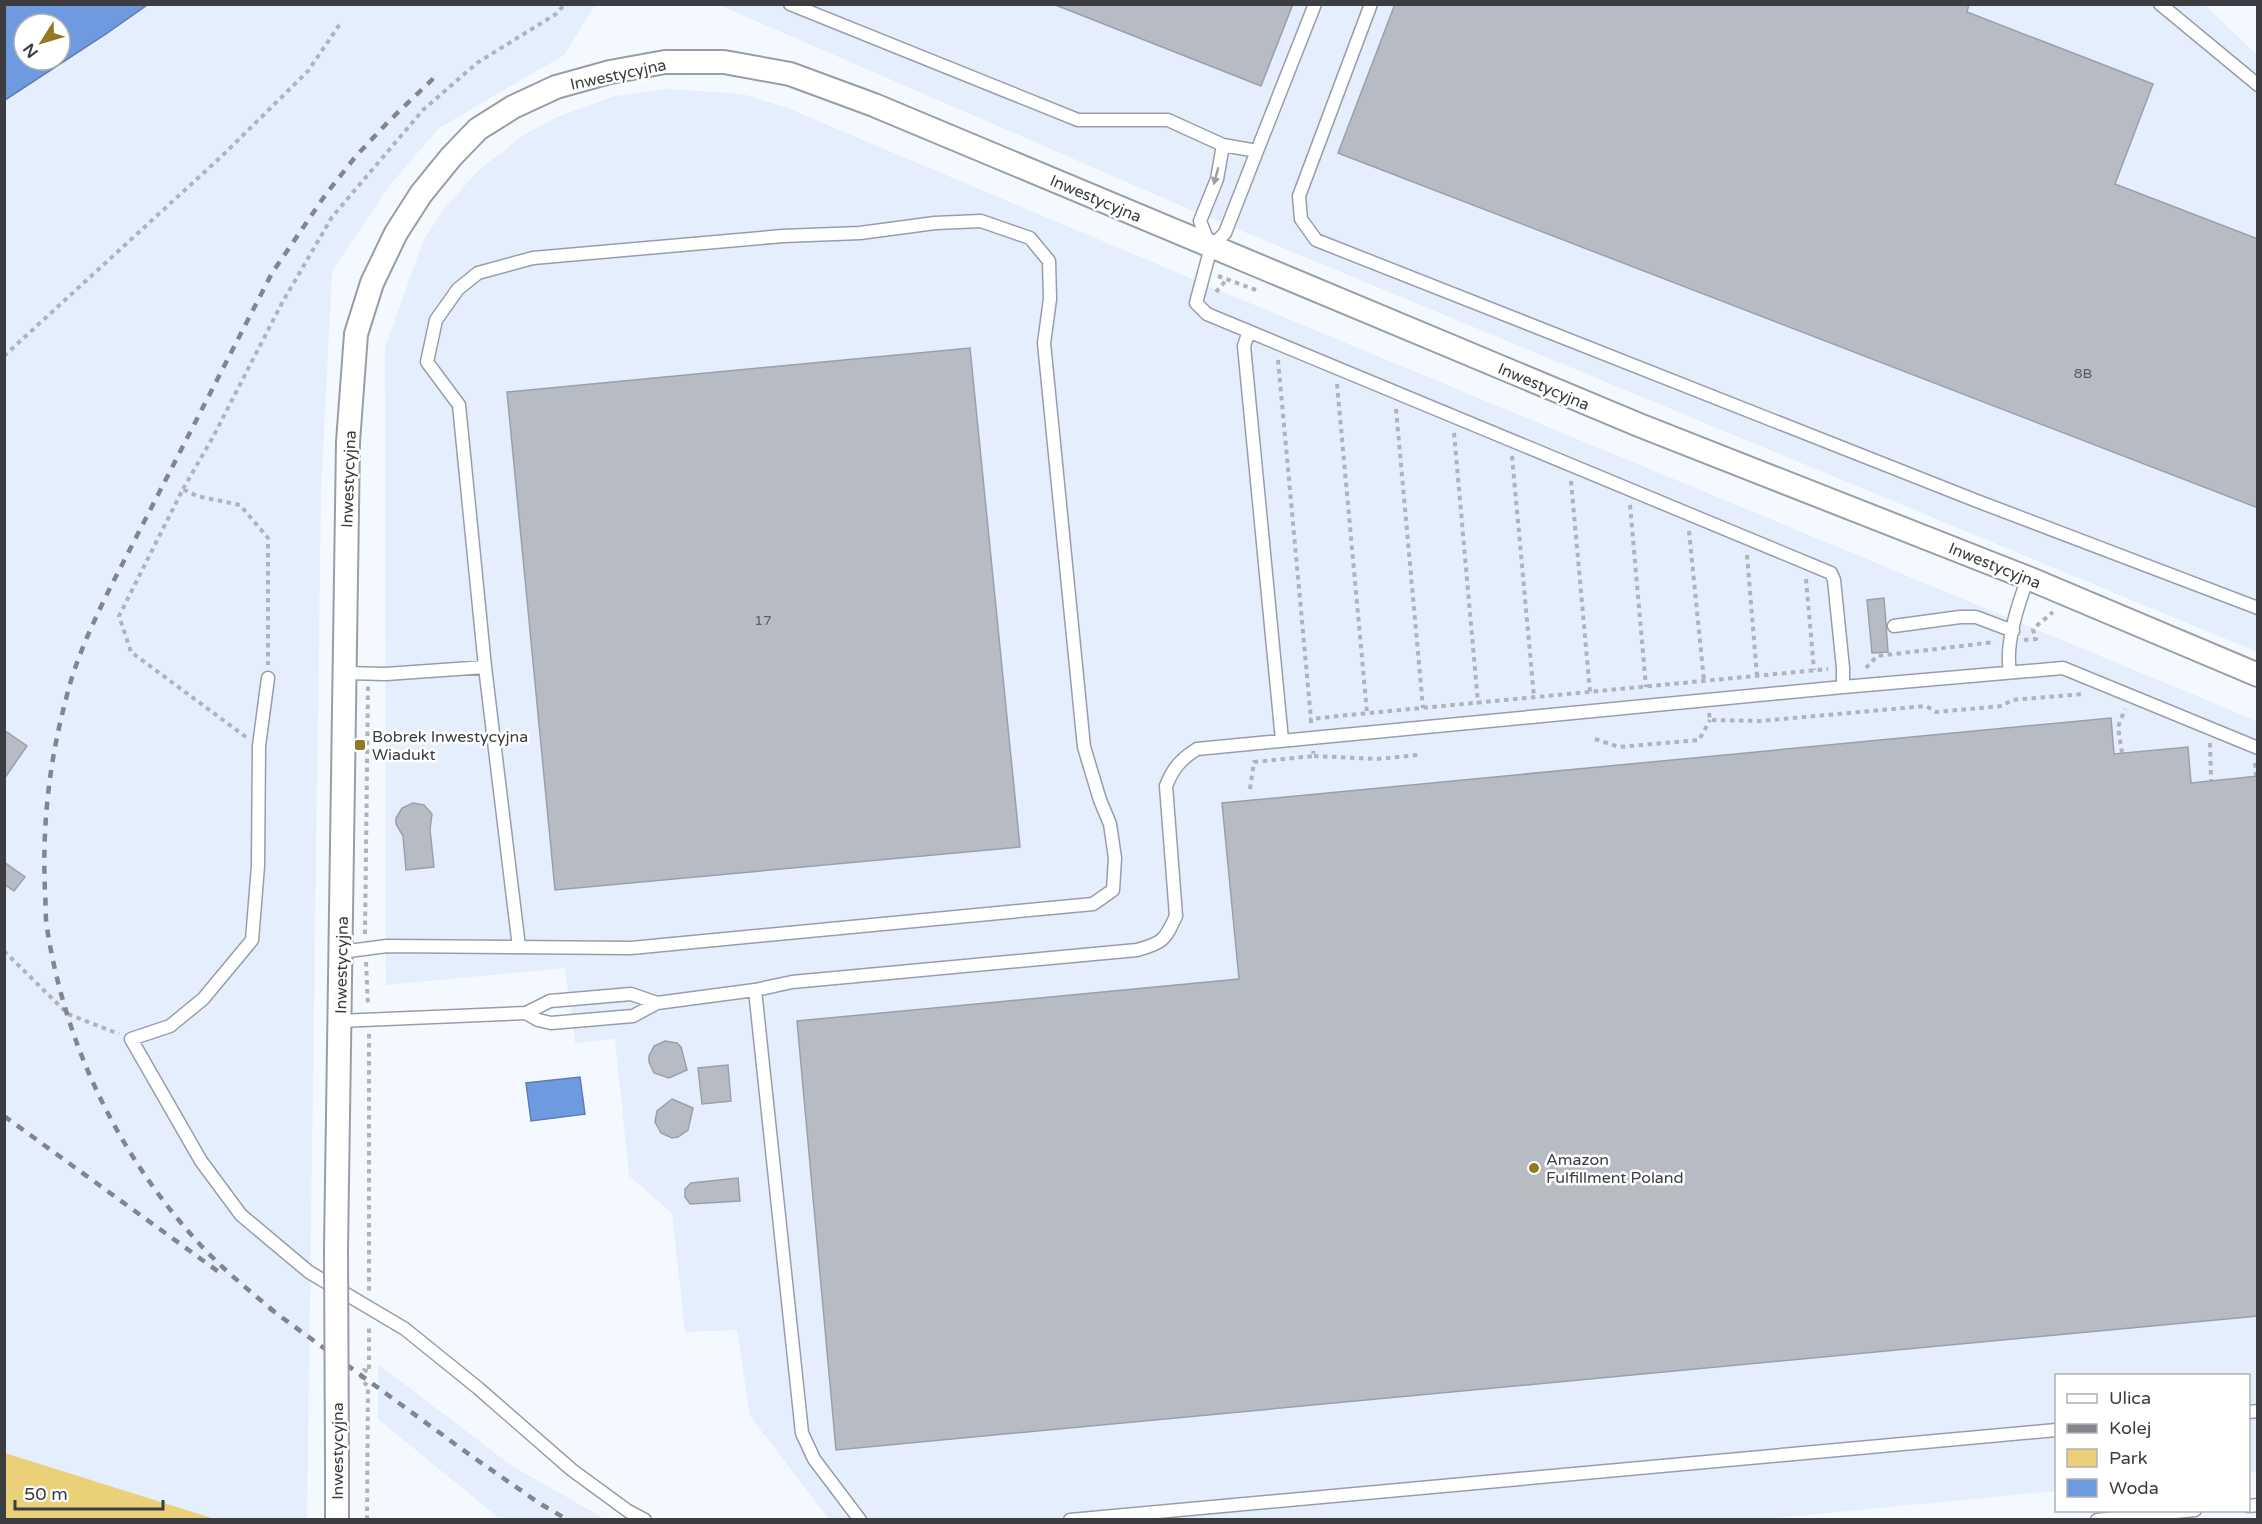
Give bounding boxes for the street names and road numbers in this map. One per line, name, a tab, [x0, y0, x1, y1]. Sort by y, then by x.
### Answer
street label: Inwestycyjna	[568, 55, 668, 95]
street label: Inwestycyjna	[1047, 171, 1144, 227]
street label: Inwestycyjna	[1495, 359, 1592, 415]
street label: Inwestycyjna	[337, 430, 361, 528]
street label: Inwestycyjna	[1946, 538, 2044, 593]
street label: Inwestycyjna	[331, 916, 353, 1014]
street label: Inwestycyjna	[328, 1402, 348, 1500]

